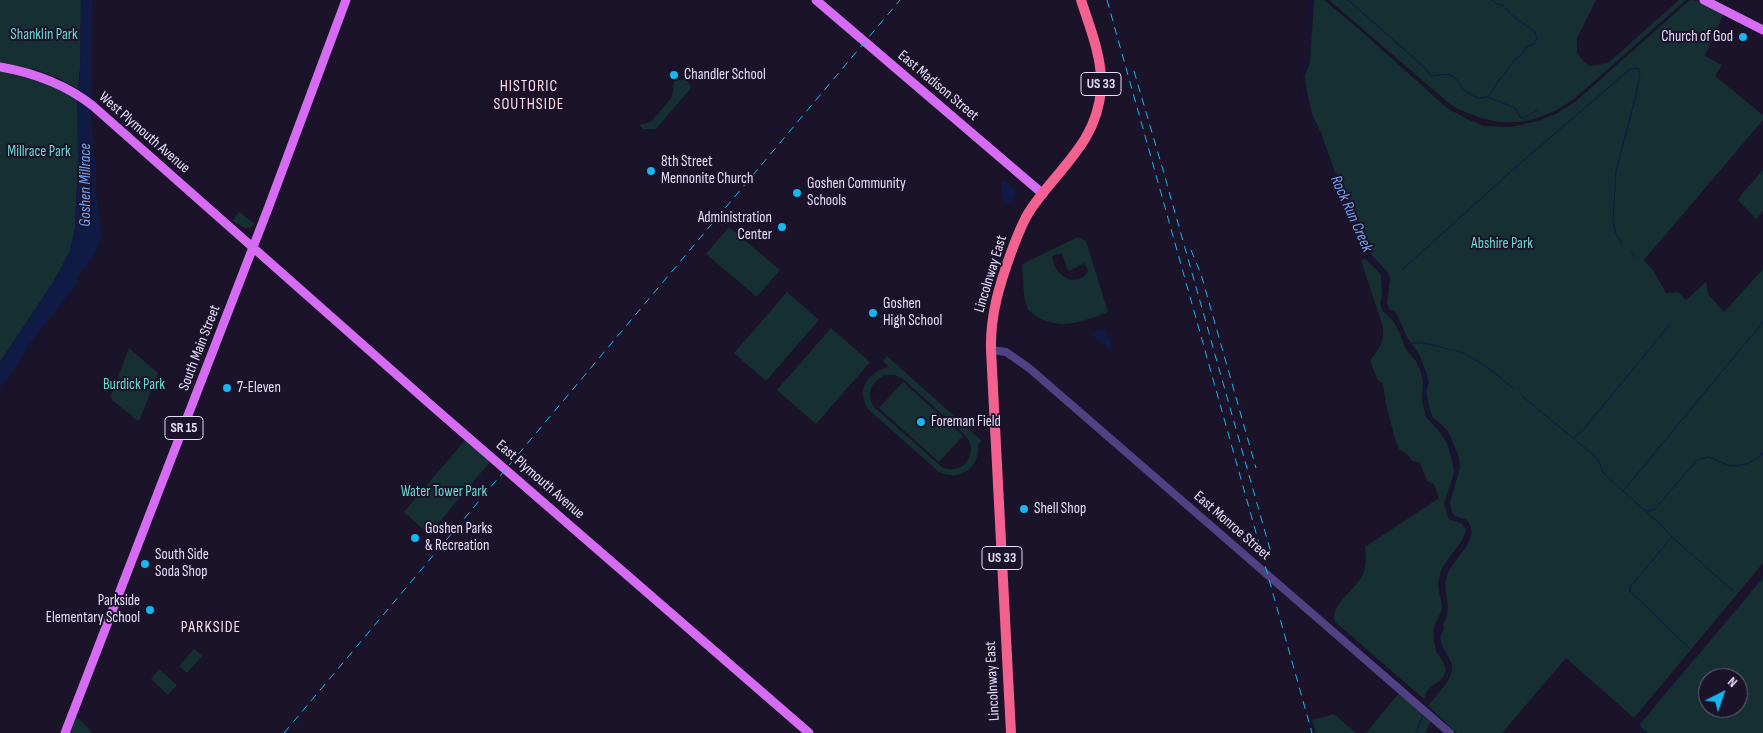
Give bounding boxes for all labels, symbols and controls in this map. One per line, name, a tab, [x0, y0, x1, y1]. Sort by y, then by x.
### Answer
park label: Shanklin Park	[10, 26, 78, 44]
place label: Church of God	[1661, 28, 1733, 46]
marker: Church of God	[1737, 31, 1749, 43]
street label: East Madison Street	[894, 47, 982, 125]
place label: Chandler School	[684, 66, 766, 84]
marker: Chandler School	[668, 69, 680, 81]
road number: US 33	[1081, 72, 1121, 96]
district label: HISTORIC SOUTHSIDE	[492, 77, 566, 115]
street label: West Plymouth Avenue	[95, 88, 193, 178]
park label: Millrace Park	[7, 143, 71, 161]
water label: Goshen Millrace	[76, 143, 96, 227]
place label: 8th Street Mennonite Church	[661, 153, 754, 188]
marker: 8th Street Mennonite Church	[645, 165, 657, 177]
water label: Rock Run Creek	[1326, 173, 1376, 255]
place label: Goshen Community Schools	[807, 175, 906, 210]
marker: Goshen Community Schools	[791, 187, 803, 199]
place label: Administration Center	[698, 209, 772, 244]
marker: Administration Center	[776, 221, 788, 233]
street label: Lincolnway East	[971, 233, 1011, 315]
park label: Abshire Park	[1471, 235, 1533, 253]
place label: Goshen High School	[883, 295, 942, 330]
street label: South Main Street	[175, 303, 225, 393]
marker: Goshen High School	[867, 307, 879, 319]
park label: Burdick Park	[103, 376, 165, 394]
place label: 7-Eleven	[237, 379, 281, 397]
marker: 7-Eleven	[221, 382, 233, 394]
place label: Foreman Field	[931, 413, 1001, 431]
road number: SR 15	[165, 416, 203, 439]
marker: Foreman Field	[915, 416, 927, 428]
street label: East Plymouth Avenue	[492, 437, 588, 523]
park label: Water Tower Park	[401, 483, 487, 501]
street label: East Monroe Street	[1190, 488, 1274, 564]
place label: Shell Shop	[1034, 500, 1086, 518]
marker: Shell Shop	[1018, 503, 1030, 515]
place label: Goshen Parks & Recreation	[425, 520, 492, 555]
marker: Goshen Parks & Recreation	[409, 532, 421, 544]
place label: South Side Soda Shop	[155, 546, 209, 581]
road number: US 33	[982, 546, 1022, 570]
marker: South Side Soda Shop	[139, 558, 151, 570]
place label: Parkside Elementary School	[46, 592, 140, 627]
marker: Parkside Elementary School	[144, 604, 156, 616]
district label: PARKSIDE	[180, 618, 242, 638]
street label: Lincolnway East	[982, 641, 1004, 721]
north arrow	[1698, 668, 1748, 718]
text: N	[1724, 673, 1741, 691]

